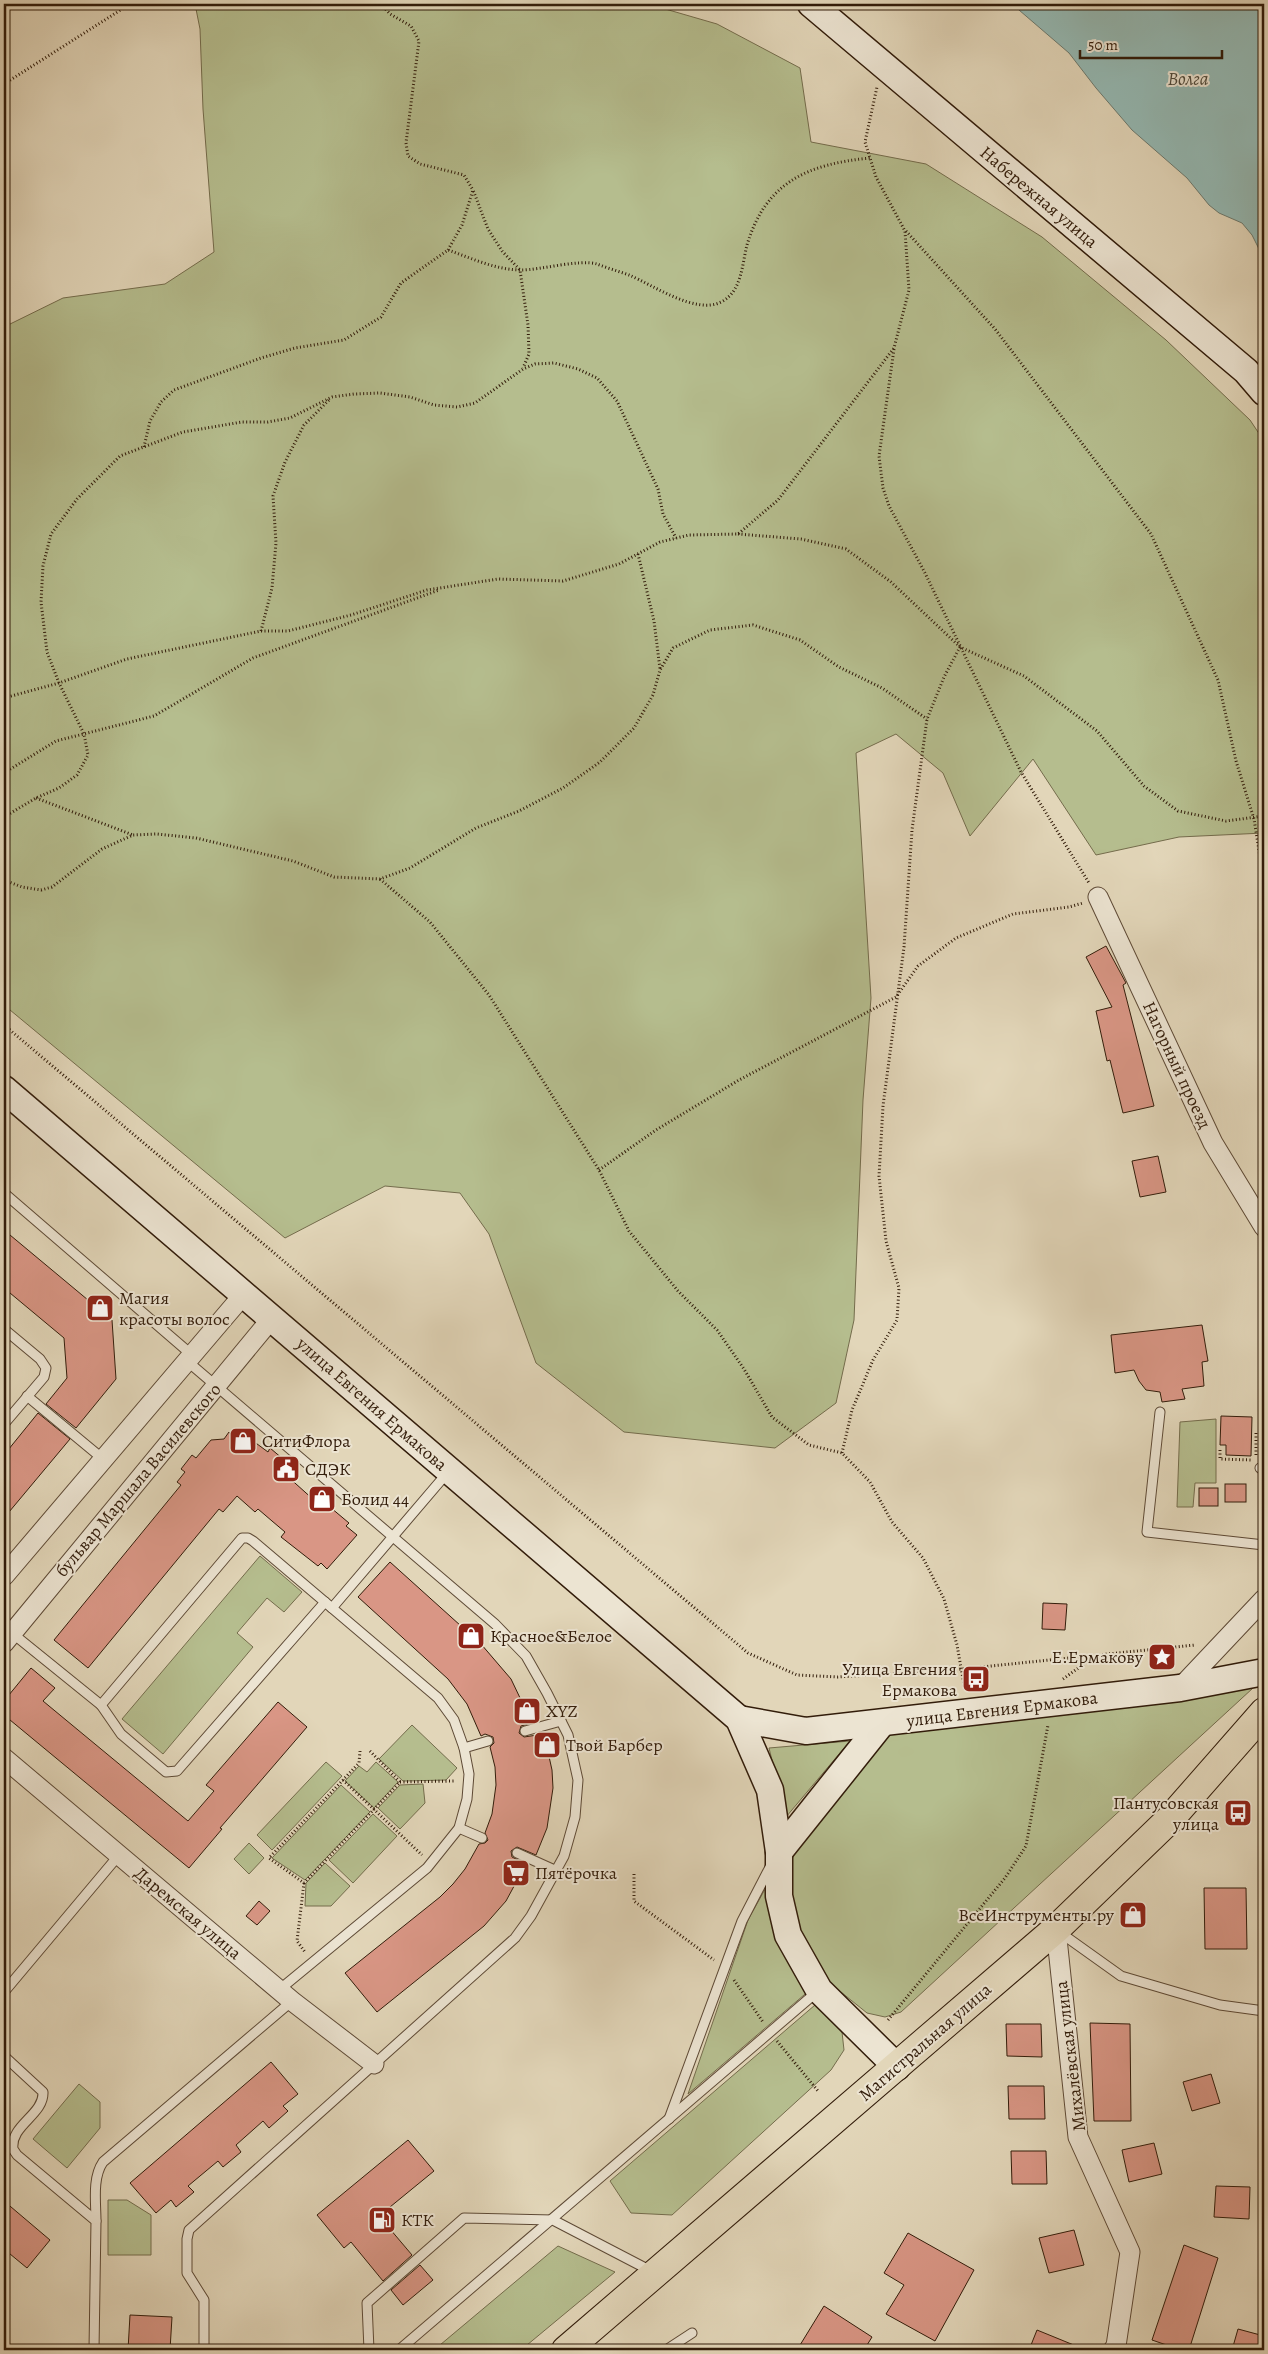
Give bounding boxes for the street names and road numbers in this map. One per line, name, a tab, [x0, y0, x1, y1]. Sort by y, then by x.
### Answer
street label: Набережная улица	[975, 141, 1104, 254]
street label: Нагорный проезд	[1137, 997, 1217, 1133]
street label: улица Евгения Ермакова	[291, 1331, 453, 1477]
street label: бульвар Маршала Василевского	[50, 1378, 226, 1582]
street label: улица Евгения Ермакова	[904, 1685, 1100, 1733]
street label: Даремская улица	[129, 1861, 247, 1965]
street label: Магистральная улица	[853, 1977, 997, 2106]
street label: Михалёвская улица	[1049, 1979, 1091, 2133]

